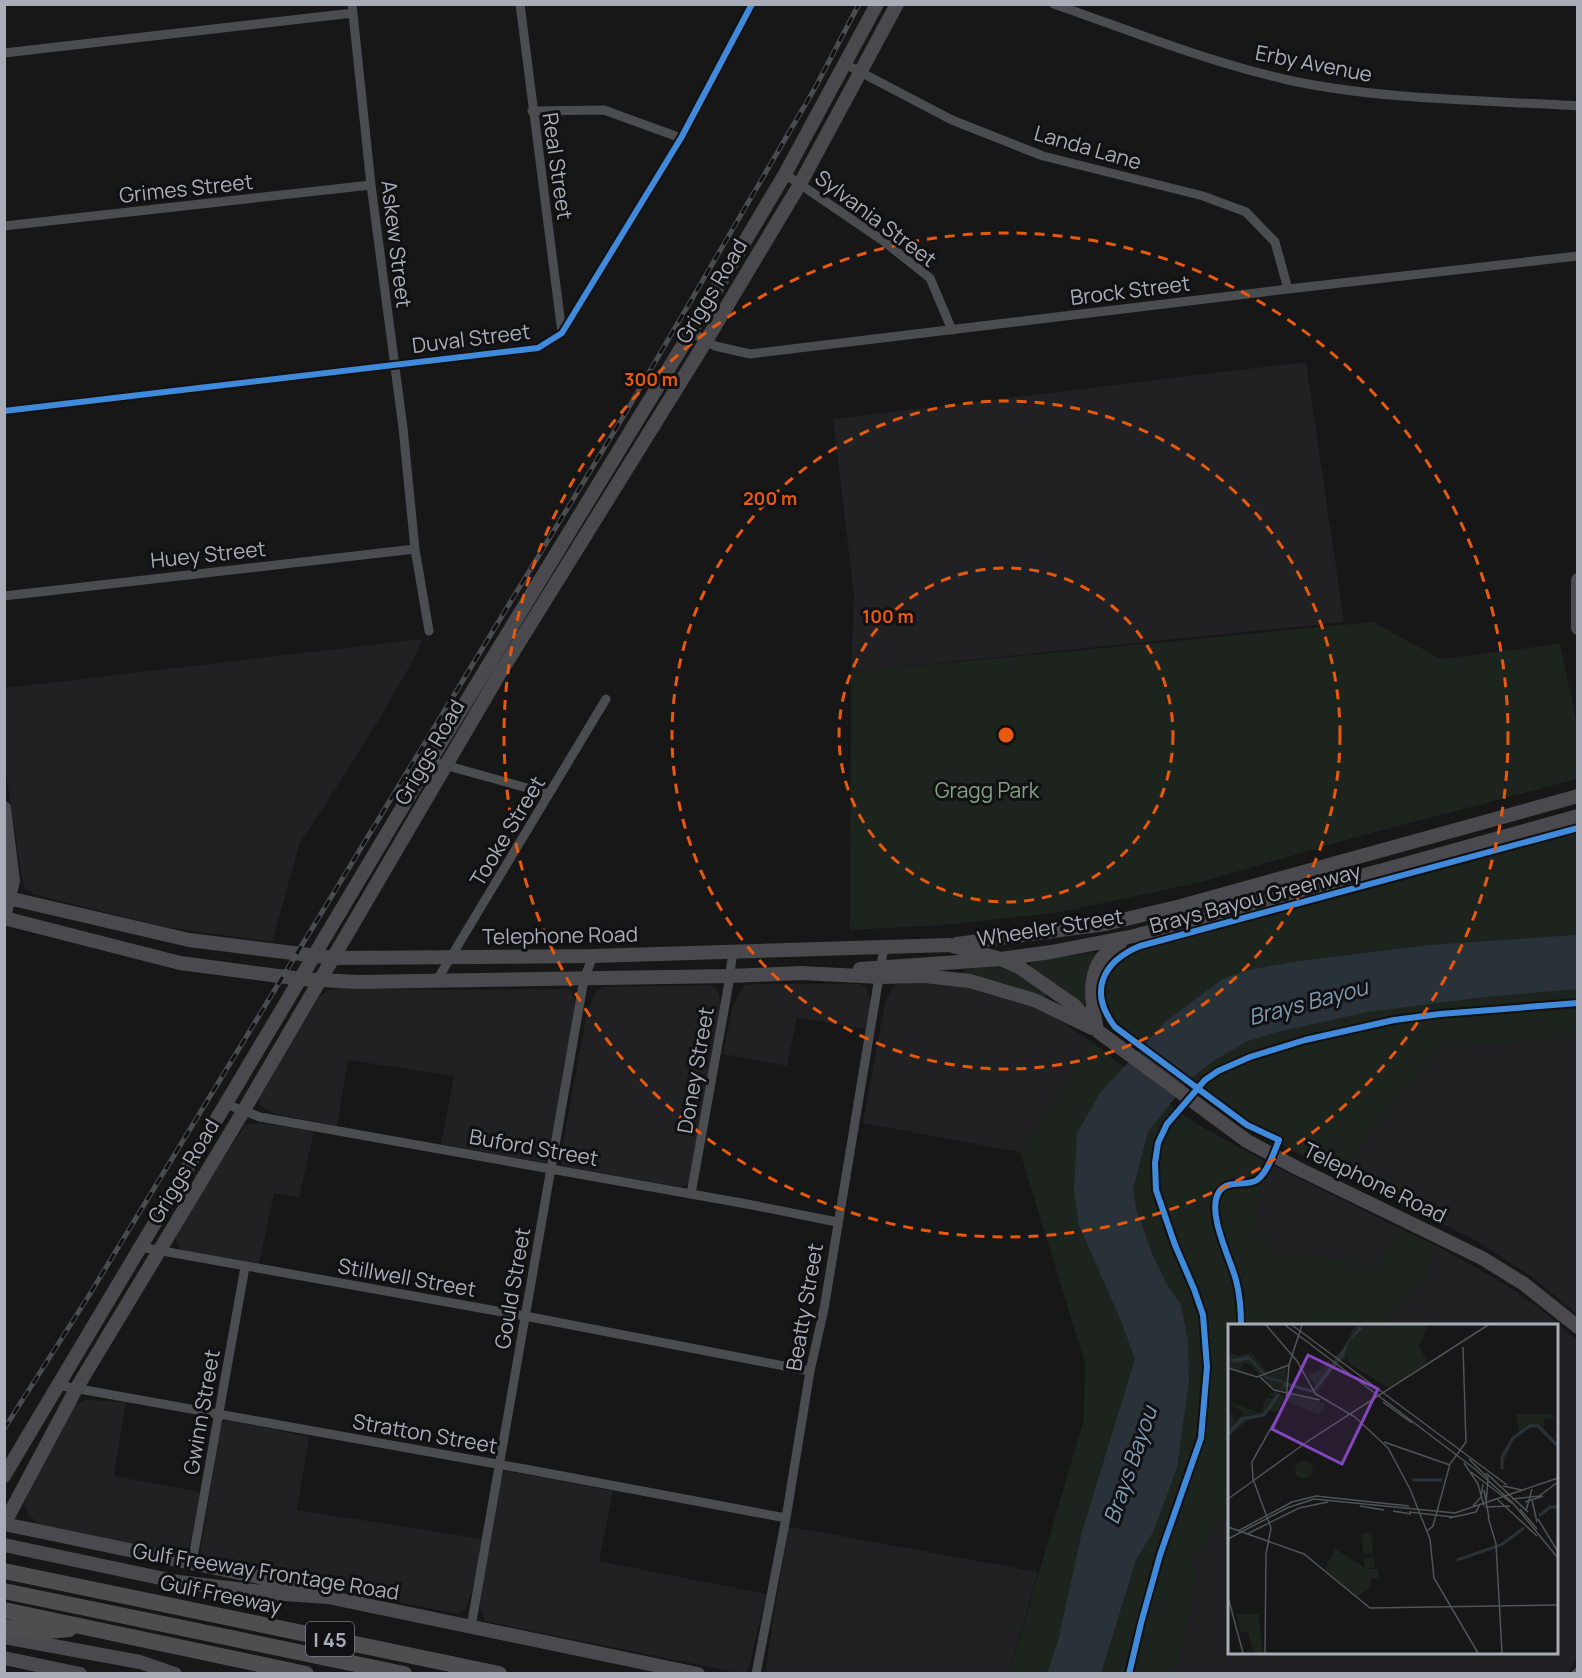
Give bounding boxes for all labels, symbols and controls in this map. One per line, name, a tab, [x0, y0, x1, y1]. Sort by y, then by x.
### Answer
street label: Erby Avenue	[1253, 38, 1375, 88]
street label: Real Street	[537, 111, 579, 221]
street label: Landa Lane	[1031, 118, 1145, 176]
street label: Sylvania Street	[810, 163, 942, 273]
street label: Grimes Street	[118, 167, 254, 209]
street label: Askew Street	[375, 179, 419, 309]
street label: Griggs Road	[669, 234, 753, 348]
street label: Brock Street	[1068, 269, 1192, 311]
street label: Duval Street	[410, 317, 532, 359]
text: 300 m	[624, 367, 678, 391]
text: 200 m	[743, 486, 797, 510]
street label: Huey Street	[149, 534, 267, 574]
text: 100 m	[862, 604, 914, 628]
street label: Griggs Road	[388, 694, 470, 810]
centre of rings	[996, 725, 1016, 745]
street label: Tooke Street	[463, 771, 551, 891]
park label: Gragg Park	[935, 776, 1040, 804]
street label: Brays Bayou Greenway	[1146, 856, 1364, 940]
street label: Wheeler Street	[975, 902, 1125, 952]
street label: Telephone Road	[482, 920, 638, 950]
water label: Brays Bayou	[1245, 971, 1373, 1032]
street label: Doney Street	[670, 1005, 720, 1135]
street label: Griggs Road	[141, 1114, 225, 1228]
street label: Buford Street	[467, 1122, 601, 1172]
street label: Telephone Road	[1299, 1135, 1451, 1229]
street label: Gould Street	[488, 1225, 536, 1351]
street label: Beatty Street	[779, 1241, 829, 1373]
street label: Stillwell Street	[336, 1251, 478, 1303]
inset map	[1228, 1324, 1558, 1654]
street label: Gwinn Street	[176, 1347, 226, 1477]
water label: Brays Bayou	[1096, 1400, 1165, 1528]
street label: Stratton Street	[350, 1406, 500, 1460]
street label: Gulf Freeway Frontage Road	[131, 1537, 401, 1605]
street label: Gulf Freeway	[158, 1569, 284, 1619]
road number: I 45	[306, 1622, 354, 1656]

